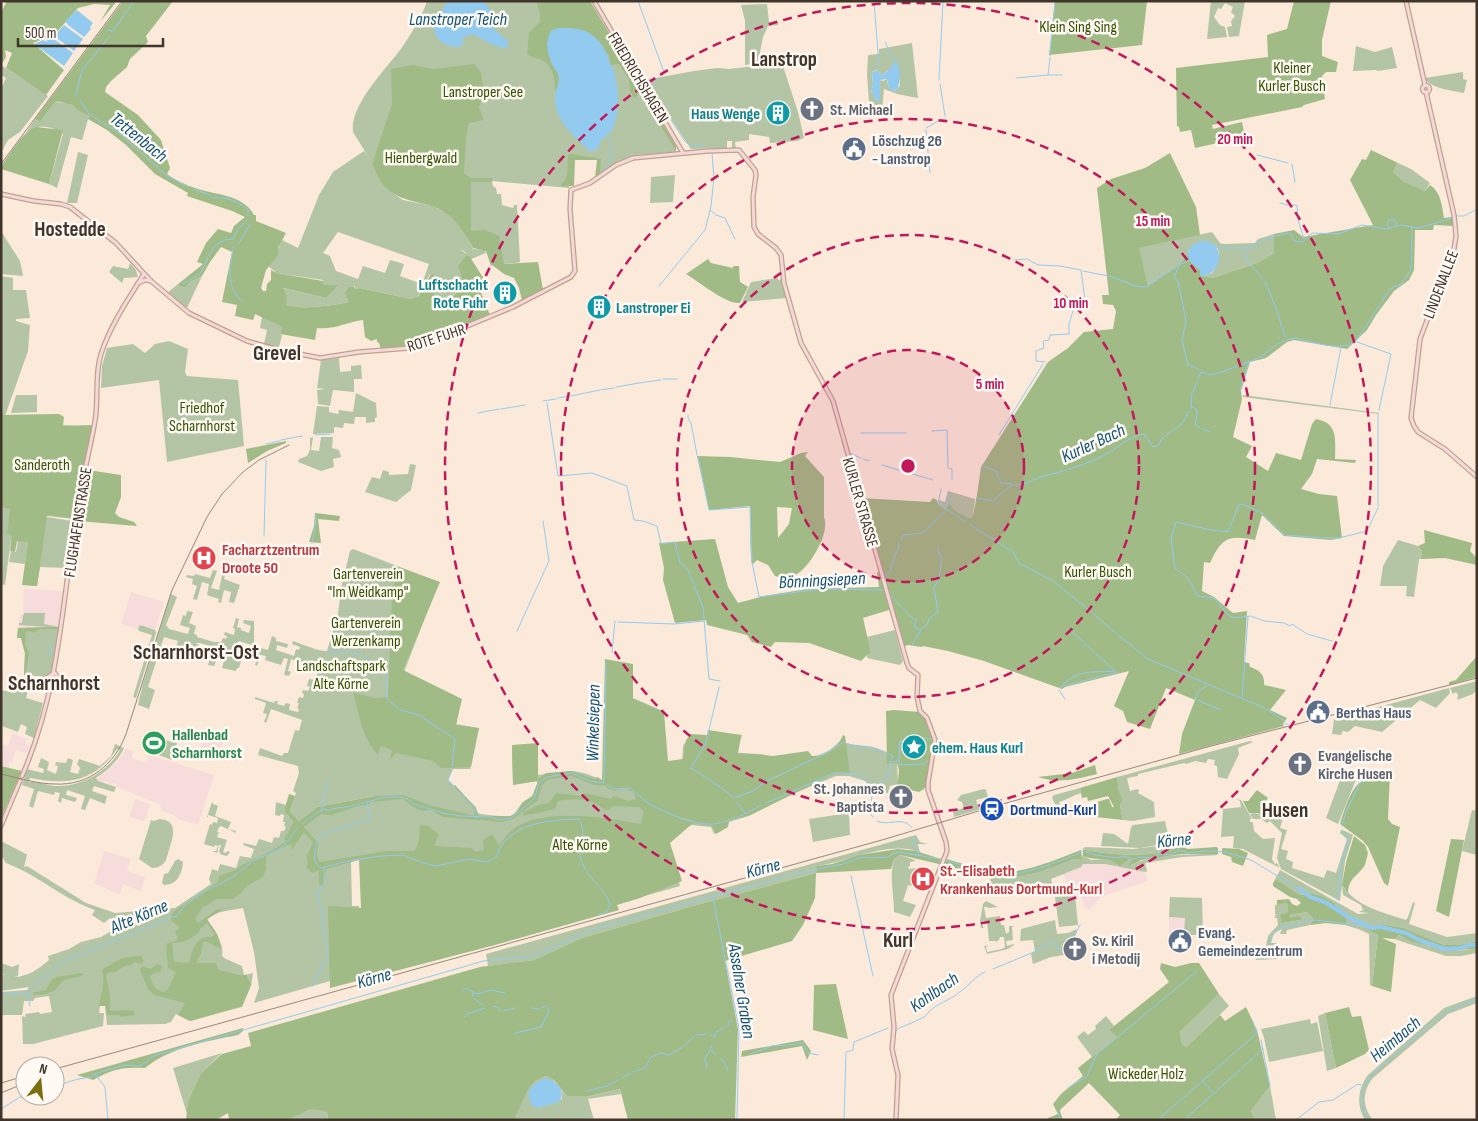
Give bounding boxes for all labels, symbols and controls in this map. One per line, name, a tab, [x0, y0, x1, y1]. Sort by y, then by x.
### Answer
water label: Lanstroper Teich	[409, 9, 507, 30]
scale bar	[18, 15, 162, 47]
park label: Klein Sing Sing	[1039, 18, 1117, 37]
text: 500 m	[25, 24, 56, 43]
street label: FRIEDRICHSHAGEN	[603, 29, 672, 127]
district label: Lanstrop	[751, 47, 817, 72]
park label: Kleiner Kurler Busch	[1258, 59, 1326, 96]
park label: Lanstroper See	[443, 83, 523, 102]
church icon: St. Michael	[799, 96, 825, 122]
building icon: Haus Wenge	[765, 100, 791, 126]
place label: St. Michael	[830, 101, 893, 120]
place label: Haus Wenge	[691, 105, 760, 124]
water label: Tettenbach	[106, 108, 172, 167]
text: 20 min	[1217, 130, 1253, 149]
place label: Löschzug 26 - Lanstrop	[872, 132, 942, 169]
public building icon: Löschzug 26 - Lanstrop	[841, 136, 867, 162]
park label: Hienbergwald	[385, 149, 457, 168]
text: 15 min	[1136, 212, 1170, 231]
district label: Hostedde	[34, 217, 106, 242]
street label: LINDENALLEE	[1420, 248, 1463, 321]
place label: Luftschacht Rote Fuhr	[419, 276, 488, 313]
building icon: Luftschacht Rote Fuhr	[492, 280, 518, 306]
building icon: Lanstroper Ei	[586, 294, 612, 320]
text: 10 min	[1053, 294, 1089, 313]
place label: Lanstroper Ei	[616, 299, 691, 318]
street label: ROTE FUHR	[405, 320, 468, 357]
district label: Grevel	[253, 341, 301, 366]
text: 5 min	[976, 375, 1004, 394]
park label: Friedhof Scharnhorst	[169, 399, 235, 436]
water label: Kurler Bach	[1058, 419, 1129, 467]
street label: KURLER STRASSE	[838, 455, 881, 549]
park label: Sanderoth	[14, 456, 70, 475]
centre of rings	[899, 457, 917, 475]
street label: FLUGHAFENSTRASSE	[60, 466, 97, 579]
place label: Facharztzentrum Droote 50	[222, 541, 319, 578]
hospital icon: Facharztzentrum Droote 50	[191, 545, 217, 571]
park label: Kurler Busch	[1064, 563, 1132, 582]
park label: Gartenverein "Im Weidkamp"	[328, 565, 408, 602]
water label: Bönningsiepen	[778, 568, 866, 593]
park label: Gartenverein Werzenkamp	[331, 614, 401, 651]
district label: Scharnhorst-Ost	[133, 640, 259, 665]
park label: Landschaftspark Alte Körne	[296, 657, 386, 694]
district label: Scharnhorst	[8, 671, 100, 696]
water label: Winkelsiepen	[582, 684, 605, 762]
public building icon: Berthas Haus	[1305, 699, 1331, 725]
place label: Berthas Haus	[1336, 704, 1411, 723]
place label: Hallenbad Scharnhorst	[172, 726, 242, 763]
sports icon: Hallenbad Scharnhorst	[141, 730, 167, 756]
place icon: ehem. Haus Kurl	[901, 734, 927, 760]
place label: ehem. Haus Kurl	[932, 739, 1023, 758]
place label: Evangelische Kirche Husen	[1318, 747, 1393, 784]
church icon: Evangelische Kirche Husen	[1287, 751, 1313, 777]
place label: St. Johannes Baptista	[814, 780, 884, 817]
church icon: St. Johannes Baptista	[888, 784, 914, 810]
station icon: Dortmund-Kurl	[979, 796, 1005, 822]
district label: Husen	[1262, 798, 1308, 823]
place label: Dortmund-Kurl	[1010, 801, 1096, 820]
water label: Körne	[1156, 828, 1192, 853]
park label: Alte Körne	[551, 836, 608, 855]
water label: Körne	[744, 854, 783, 883]
place label: St.-Elisabeth Krankenhaus Dortmund-Kurl	[940, 862, 1102, 899]
hospital icon: St.-Elisabeth Krankenhaus Dortmund-Kurl	[910, 866, 936, 892]
water label: Alte Körne	[106, 895, 171, 938]
place label: Evang. Gemeindezentrum	[1198, 924, 1303, 961]
district label: Kurl	[883, 928, 913, 953]
public building icon: Evang. Gemeindezentrum	[1167, 928, 1193, 954]
place label: Sv. Kiril i Metodij	[1092, 932, 1140, 969]
church icon: Sv. Kiril i Metodij	[1062, 936, 1088, 962]
water label: Asselner Graben	[723, 941, 759, 1040]
water label: Körne	[355, 964, 394, 993]
water label: Kohlbach	[906, 968, 963, 1017]
water label: Heimbach	[1366, 1012, 1425, 1067]
north arrow	[15, 1056, 65, 1106]
text: N	[38, 1060, 49, 1078]
park label: Wickeder Holz	[1108, 1065, 1184, 1084]

